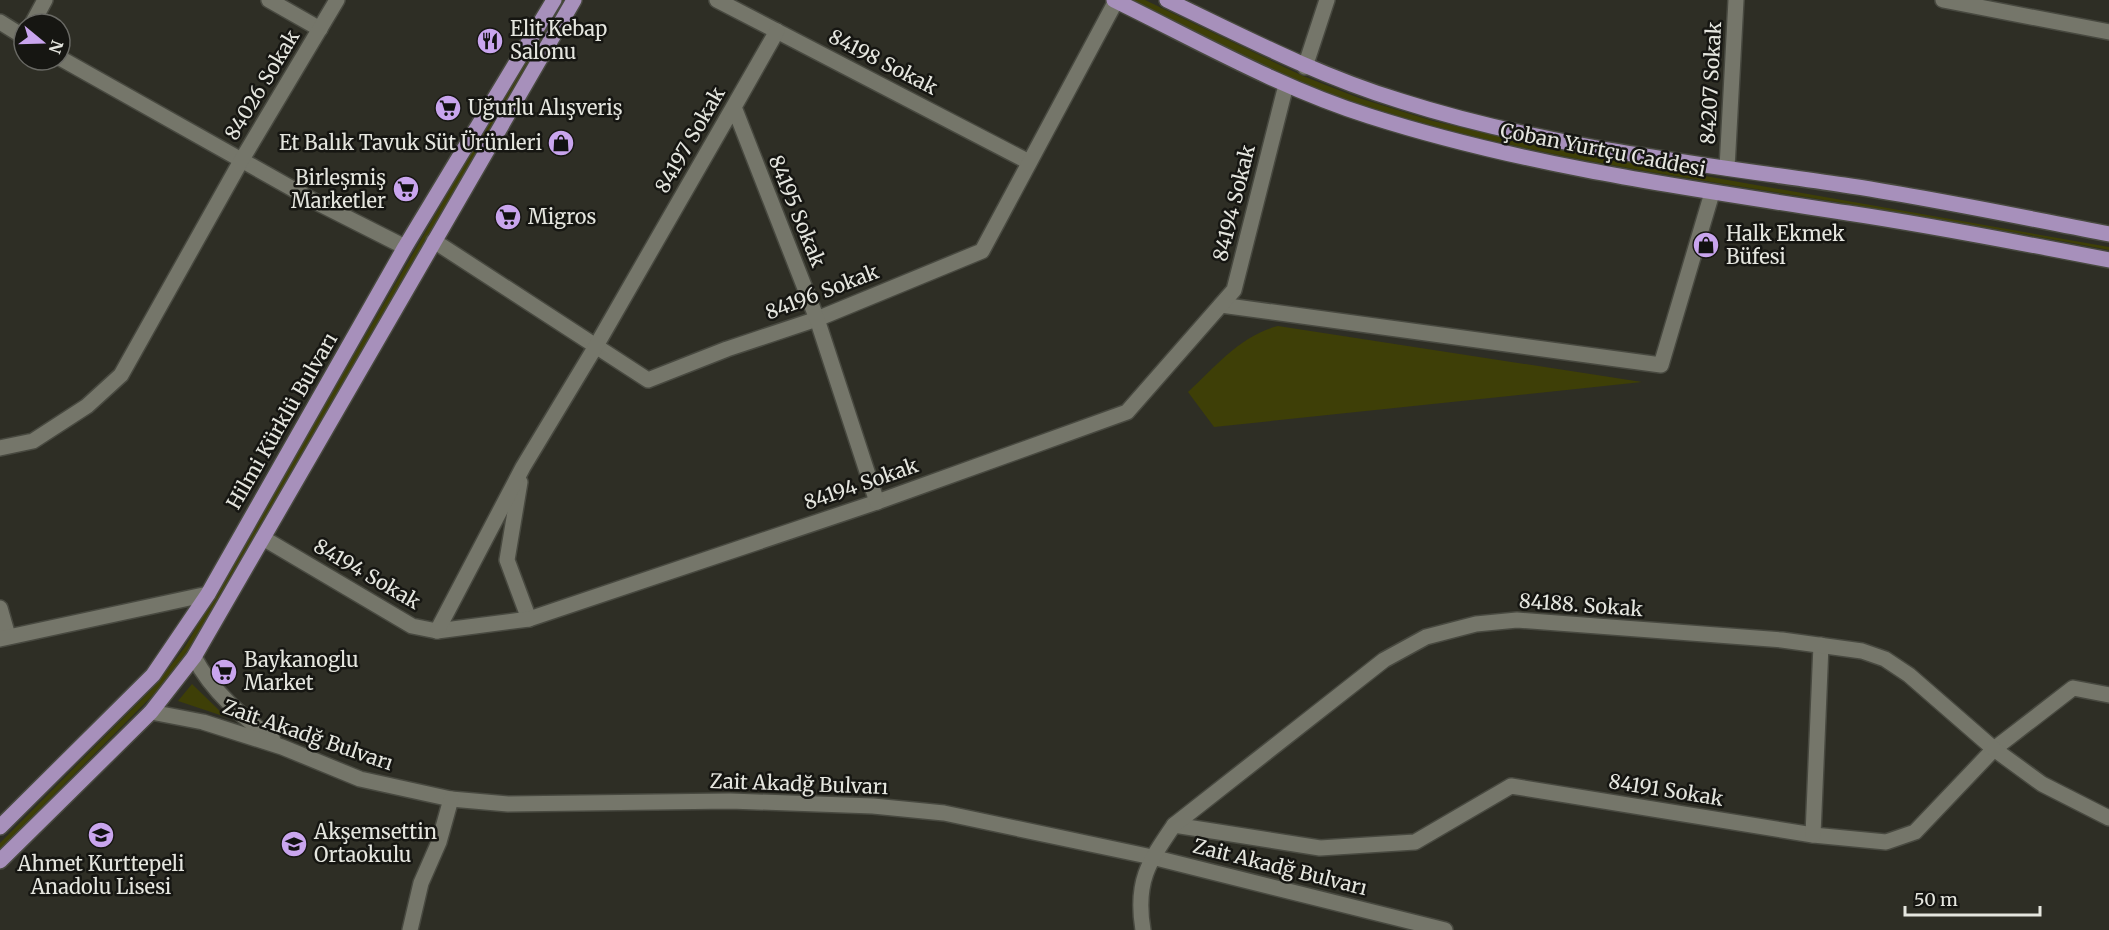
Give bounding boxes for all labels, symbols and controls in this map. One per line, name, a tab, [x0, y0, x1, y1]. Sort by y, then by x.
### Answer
north arrow	[12, 12, 72, 72]
place label: Elit Kebap Salonu	[510, 16, 607, 64]
street label: 84207 Sokak	[1695, 21, 1726, 145]
street label: 84198 Sokak	[825, 23, 942, 100]
street label: 84026 Sokak	[219, 25, 304, 144]
restaurant icon: Elit Kebap Salonu	[475, 26, 505, 56]
text: N	[45, 38, 68, 56]
street label: 84197 Sokak	[649, 82, 730, 197]
supermarket icon: Uğurlu Alışveriş	[433, 93, 463, 123]
place label: Uğurlu Alışveriş	[468, 95, 623, 120]
street label: Çoban Yurtçu Caddesi	[1498, 117, 1708, 182]
shop icon: Et Balık Tavuk Süt Ürünleri	[546, 128, 576, 158]
place label: Et Balık Tavuk Süt Ürünleri	[279, 130, 542, 155]
street label: 84194 Sokak	[1207, 142, 1260, 264]
street label: 84195 Sokak	[764, 151, 831, 271]
place label: Birleşmiş Marketler	[291, 165, 386, 213]
supermarket icon: Birleşmiş Marketler	[391, 174, 421, 204]
supermarket icon: Migros	[493, 202, 523, 232]
place label: Migros	[528, 204, 596, 229]
place label: Halk Ekmek Büfesi	[1726, 221, 1845, 269]
shop icon: Halk Ekmek Büfesi	[1691, 230, 1721, 260]
street label: 84196 Sokak	[762, 258, 882, 325]
street label: Hilmi Kürklü Bulvarı	[221, 328, 342, 514]
street label: 84194 Sokak	[801, 452, 921, 515]
street label: 84194 Sokak	[309, 533, 425, 614]
street label: 84188. Sokak	[1518, 588, 1644, 621]
place label: Baykanoglu Market	[244, 647, 359, 695]
supermarket icon: Baykanoglu Market	[209, 657, 239, 687]
street label: Zait Akadğ Bulvarı	[220, 694, 397, 775]
street label: Zait Akadğ Bulvarı	[709, 768, 889, 799]
street label: 84191 Sokak	[1607, 768, 1725, 811]
place label: Akşemsettin Ortaokulu	[313, 819, 437, 867]
school or university icon: Ahmet Kurttepeli Anadolu Lisesi	[86, 820, 116, 850]
school or university icon: Akşemsettin Ortaokulu	[279, 829, 309, 859]
street label: Zait Akadğ Bulvarı	[1190, 833, 1370, 900]
place label: Ahmet Kurttepeli Anadolu Lisesi	[16, 851, 185, 899]
scale bar	[1905, 879, 2040, 917]
text: 50 m	[1914, 888, 1958, 911]

